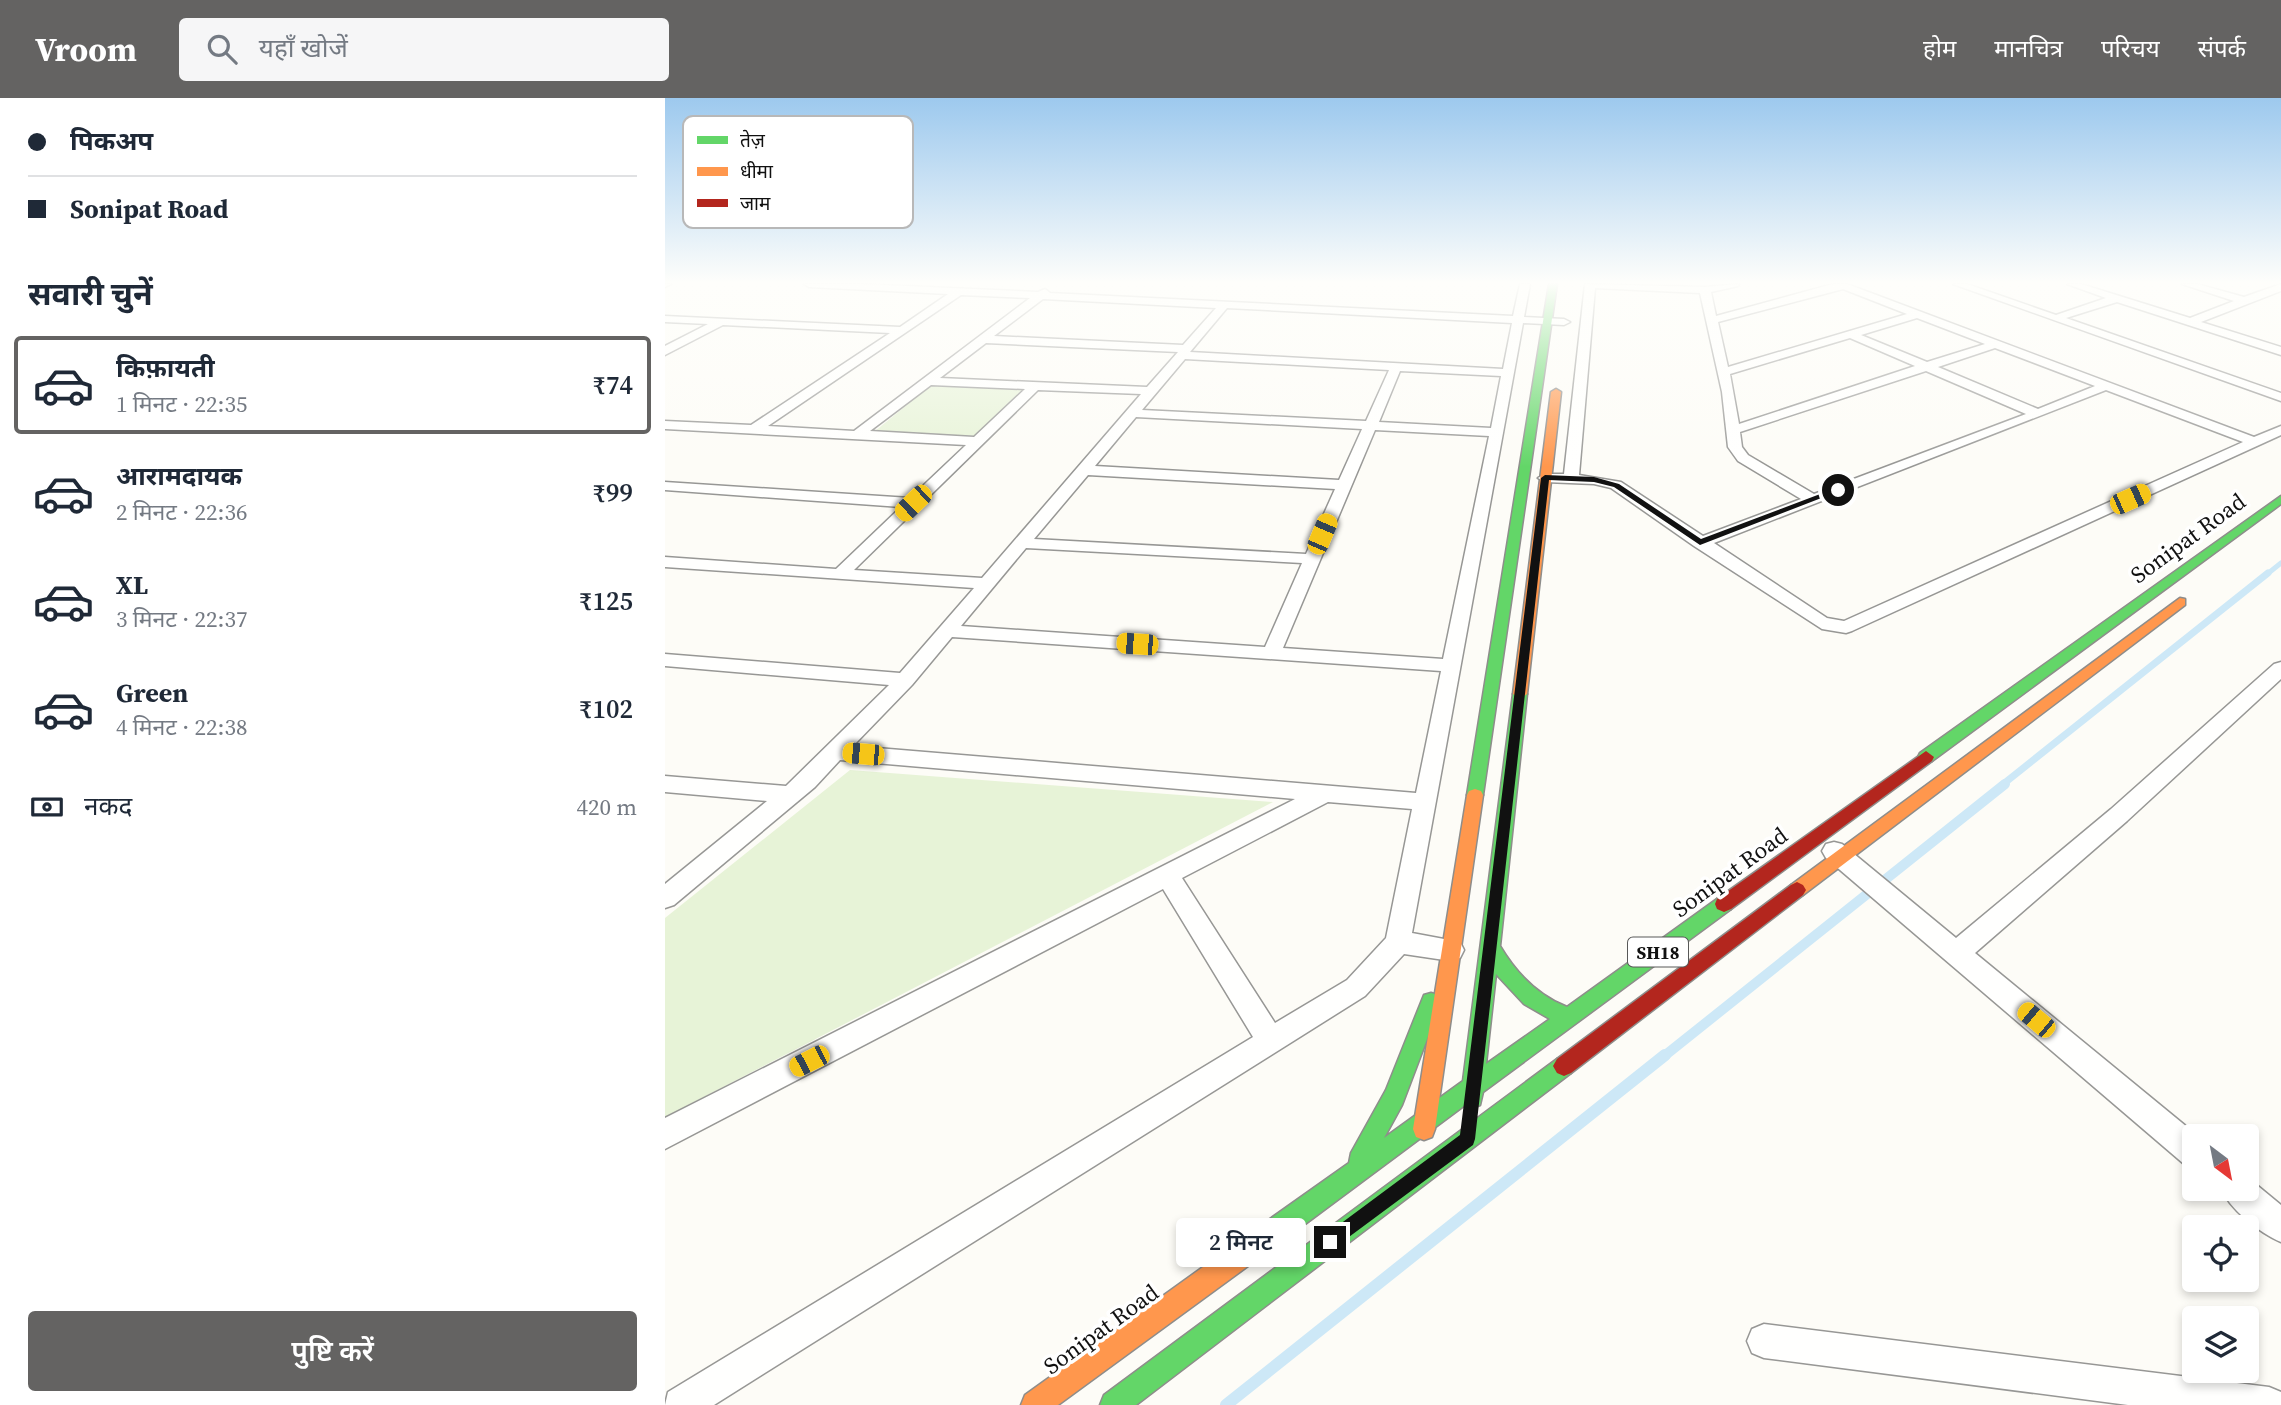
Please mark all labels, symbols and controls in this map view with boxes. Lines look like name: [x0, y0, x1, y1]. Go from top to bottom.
search box: [179, 18, 669, 81]
text: Vroom: [35, 27, 137, 72]
icon: search: [203, 30, 241, 68]
text: यहाँ खोजें: [259, 30, 348, 66]
text: होम: [1923, 32, 1956, 65]
text: मानचित्र: [1994, 32, 2063, 65]
text: परिचय: [2101, 32, 2160, 65]
text: संपर्क: [2198, 32, 2246, 65]
legend: [683, 116, 913, 228]
text: पिकअप: [70, 123, 153, 159]
text: तेज़: [740, 127, 766, 153]
text: धीमा: [740, 158, 774, 184]
text: जाम: [740, 190, 771, 216]
text: Sonipat Road: [70, 191, 228, 227]
text: सवारी चुनें: [28, 272, 153, 316]
text: किफ़ायती: [116, 350, 215, 386]
icon: car: [32, 354, 95, 417]
text: ₹74: [592, 367, 633, 403]
text: 1 मिनट · 22:35: [116, 388, 247, 420]
text: आरामदायक: [116, 458, 242, 494]
icon: car: [32, 462, 95, 525]
route start: [1822, 474, 1854, 506]
text: ₹99: [592, 475, 633, 511]
car: [891, 481, 936, 525]
car: [2107, 481, 2154, 517]
street label: Sonipat Road: [2124, 485, 2252, 591]
text: 2 मिनट · 22:36: [116, 496, 247, 528]
car: [1305, 511, 1340, 557]
text: XL: [116, 567, 148, 603]
icon: car: [32, 570, 95, 633]
text: ₹125: [579, 583, 633, 619]
text: 3 मिनट · 22:37: [116, 603, 247, 635]
car: [1116, 632, 1159, 656]
text: Green: [116, 675, 188, 711]
icon: car: [32, 678, 95, 741]
text: ₹102: [579, 691, 633, 727]
text: 4 मिनट · 22:38: [116, 711, 247, 743]
car: [842, 742, 885, 766]
icon: cash: [28, 788, 66, 826]
text: नकद: [84, 788, 132, 824]
text: 420 m: [576, 791, 637, 823]
street label: Sonipat Road: [1666, 819, 1794, 925]
road number: SH18: [1628, 938, 1688, 966]
car: [2014, 998, 2059, 1042]
car: [786, 1042, 833, 1080]
north arrow: [2182, 1124, 2259, 1200]
map controls: [2182, 1124, 2259, 1383]
button: locate: [2182, 1215, 2259, 1292]
callout: 2 मिनट: [1176, 1218, 1305, 1266]
text: 2 मिनट: [1209, 1226, 1273, 1258]
route end: [1314, 1226, 1346, 1258]
street label: Sonipat Road: [1037, 1276, 1165, 1382]
button: layers: [2182, 1306, 2259, 1383]
button: पुष्टि करें: [28, 1311, 637, 1391]

